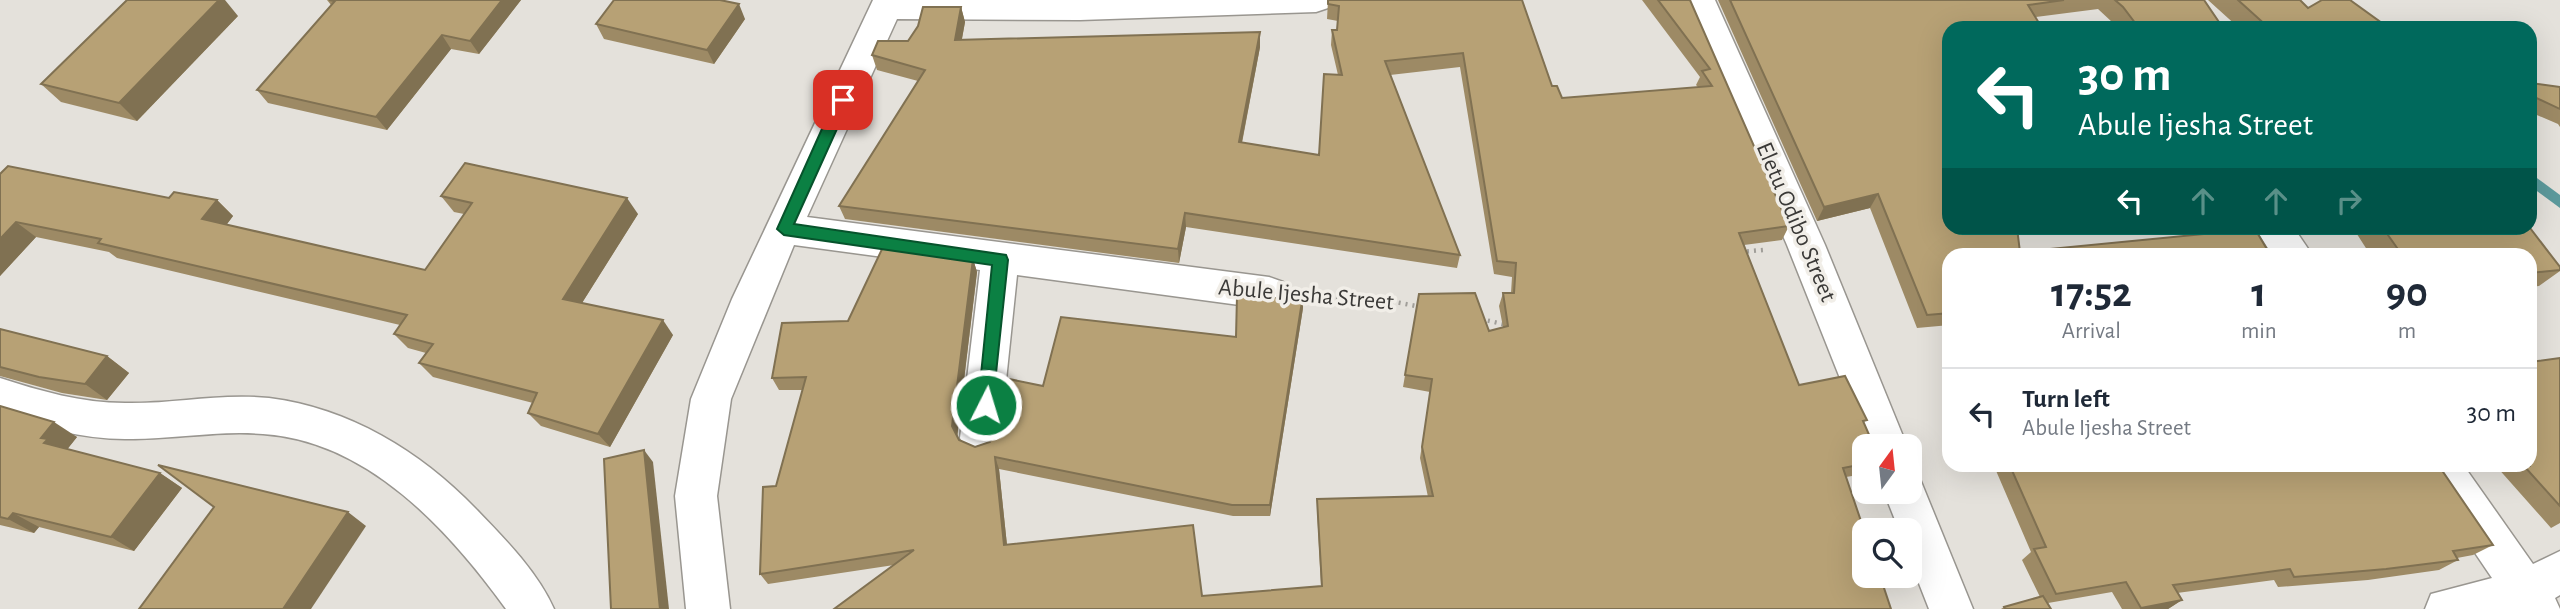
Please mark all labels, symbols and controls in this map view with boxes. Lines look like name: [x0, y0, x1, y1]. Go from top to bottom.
icon: left: [1963, 49, 2054, 140]
text: 30 m: [2078, 51, 2172, 100]
pin: [813, 70, 873, 130]
icon: arrive: [824, 81, 862, 119]
text: Abule Ijesha Street: [2078, 109, 2313, 141]
street label: Eletu Odibo Street: [1752, 139, 1840, 305]
icon: left: [2111, 182, 2149, 220]
icon: ahead: [2184, 182, 2222, 220]
icon: ahead: [2257, 182, 2295, 220]
icon: right: [2330, 182, 2368, 220]
text: 17:52: [2051, 272, 2132, 314]
text: 1: [2251, 272, 2266, 314]
text: 90: [2386, 272, 2428, 314]
street label: Abule Ijesha Street: [1217, 275, 1395, 315]
text: Arrival: [2062, 320, 2121, 343]
text: min: [2241, 320, 2277, 343]
text: m: [2398, 320, 2416, 343]
position arrow: [949, 368, 1023, 442]
text: Turn left: [2022, 386, 2110, 412]
icon: left: [1963, 395, 2001, 433]
text: 30 m: [2466, 400, 2516, 426]
text: Abule Ijesha Street: [2022, 417, 2191, 440]
north arrow: [1852, 434, 1922, 504]
map controls: [1852, 434, 1922, 588]
button: search: [1852, 518, 1922, 588]

